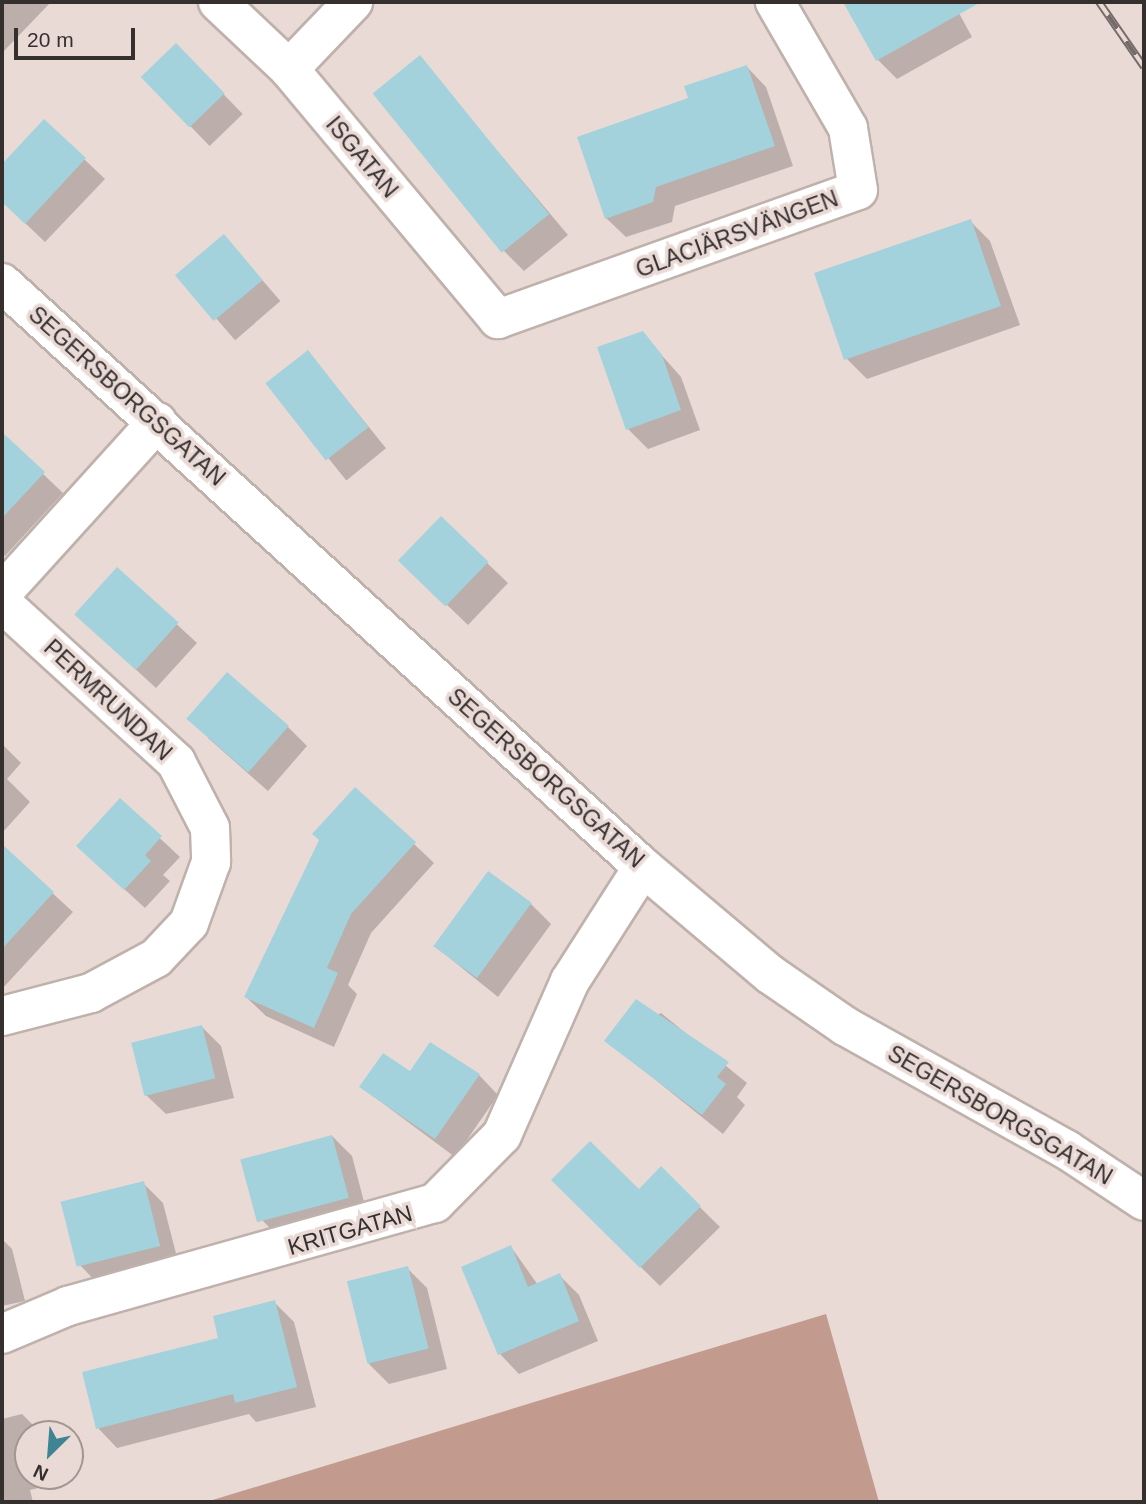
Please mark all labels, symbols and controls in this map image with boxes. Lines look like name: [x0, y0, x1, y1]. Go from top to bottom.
scale bar: [18, 14, 138, 58]
text: 20 m: [27, 28, 74, 51]
street label: ISGATAN: [320, 111, 404, 203]
street label: GLACIÄRSVÄNGEN: [632, 185, 842, 283]
street label: SEGERSBORGSGATAN: [23, 301, 231, 491]
street label: PERMRUNDAN: [38, 634, 178, 766]
street label: SEGERSBORGSGATAN: [442, 683, 650, 873]
street label: SEGERSBORGSGATAN: [883, 1039, 1117, 1191]
street label: KRITGATAN: [285, 1199, 415, 1261]
north arrow: [14, 1420, 84, 1490]
text: N: [30, 1460, 51, 1485]

